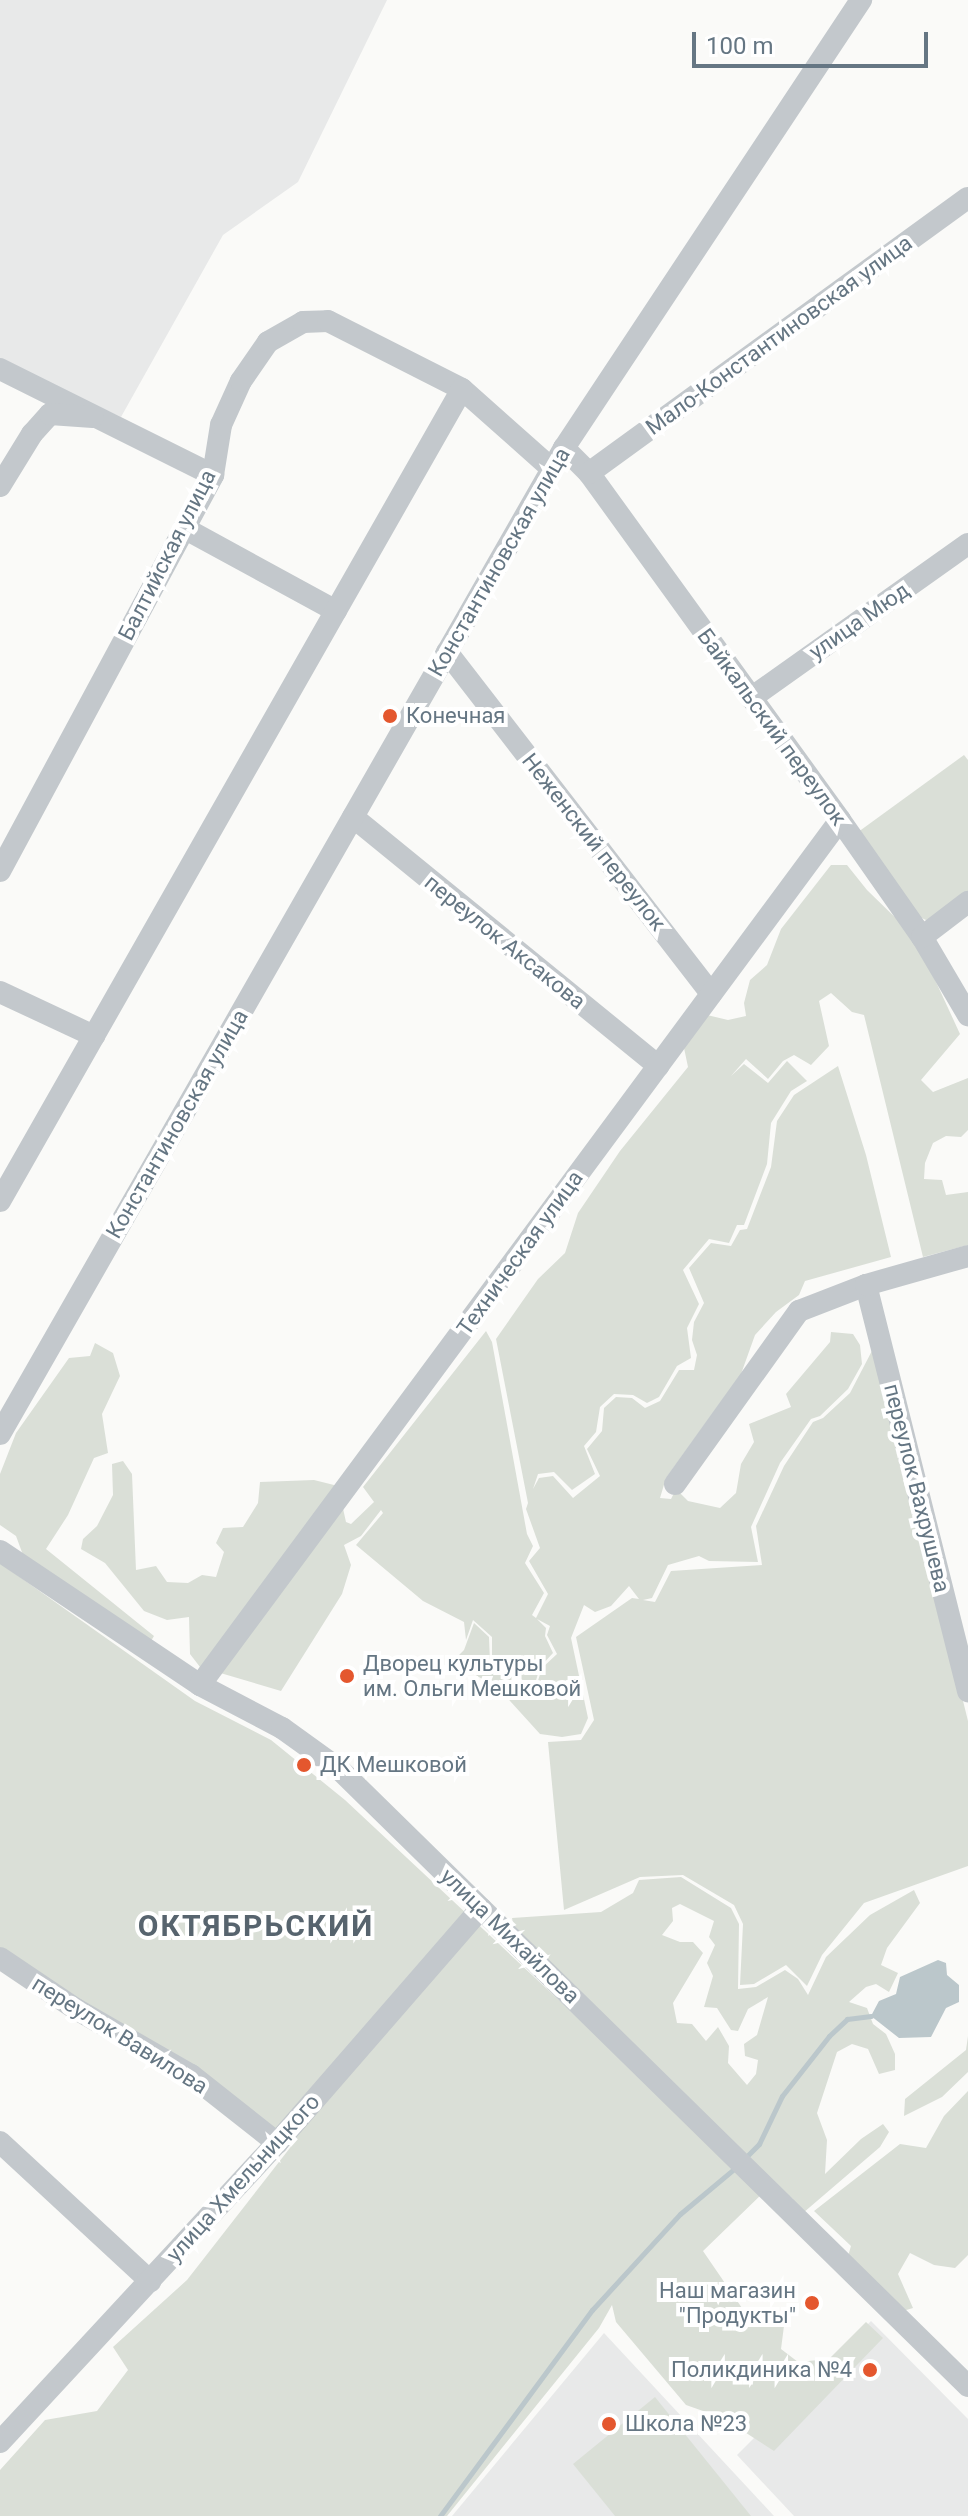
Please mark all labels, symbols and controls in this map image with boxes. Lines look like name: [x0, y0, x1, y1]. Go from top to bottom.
scale bar: [696, 16, 932, 66]
text: 100 m: [706, 32, 773, 60]
street label: Мало-Константиновская улица: [641, 230, 917, 440]
street label: Константиновская улица: [423, 443, 575, 681]
street label: Балтийская улица: [113, 465, 221, 645]
street label: улица Мюд: [804, 577, 914, 665]
street label: Байкальский переулок: [692, 624, 852, 830]
place label: Конечная: [406, 703, 505, 729]
marker: Конечная: [381, 707, 399, 725]
street label: Неженский переулок: [516, 748, 672, 936]
street label: переулок Аксакова: [419, 869, 591, 1015]
street label: Константиновская улица: [101, 1005, 253, 1243]
street label: Техническая улица: [451, 1166, 589, 1340]
street label: переулок Вахрушева: [878, 1381, 956, 1595]
place label: Дворец культуры им. Ольги Мешковой: [363, 1650, 581, 1702]
marker: Дворец культуры им. Ольги Мешковой: [338, 1667, 356, 1685]
place label: ДК Мешковой: [320, 1752, 467, 1778]
marker: ДК Мешковой: [295, 1756, 313, 1774]
street label: улица Михайлова: [435, 1863, 585, 2009]
district label: ОКТЯБРЬСКИЙ: [138, 1908, 374, 1944]
street label: переулок Вавилова: [28, 1970, 212, 2100]
street label: улица Хмельницкого: [161, 2089, 325, 2267]
place label: Наш магазин "Продукты": [659, 2277, 796, 2328]
marker: Наш магазин "Продукты": [803, 2294, 821, 2312]
place label: Поликдиника №4: [671, 2357, 852, 2383]
marker: Поликдиника №4: [859, 2359, 881, 2381]
place label: Школа №23: [625, 2411, 747, 2437]
marker: Школа №23: [600, 2415, 618, 2433]

